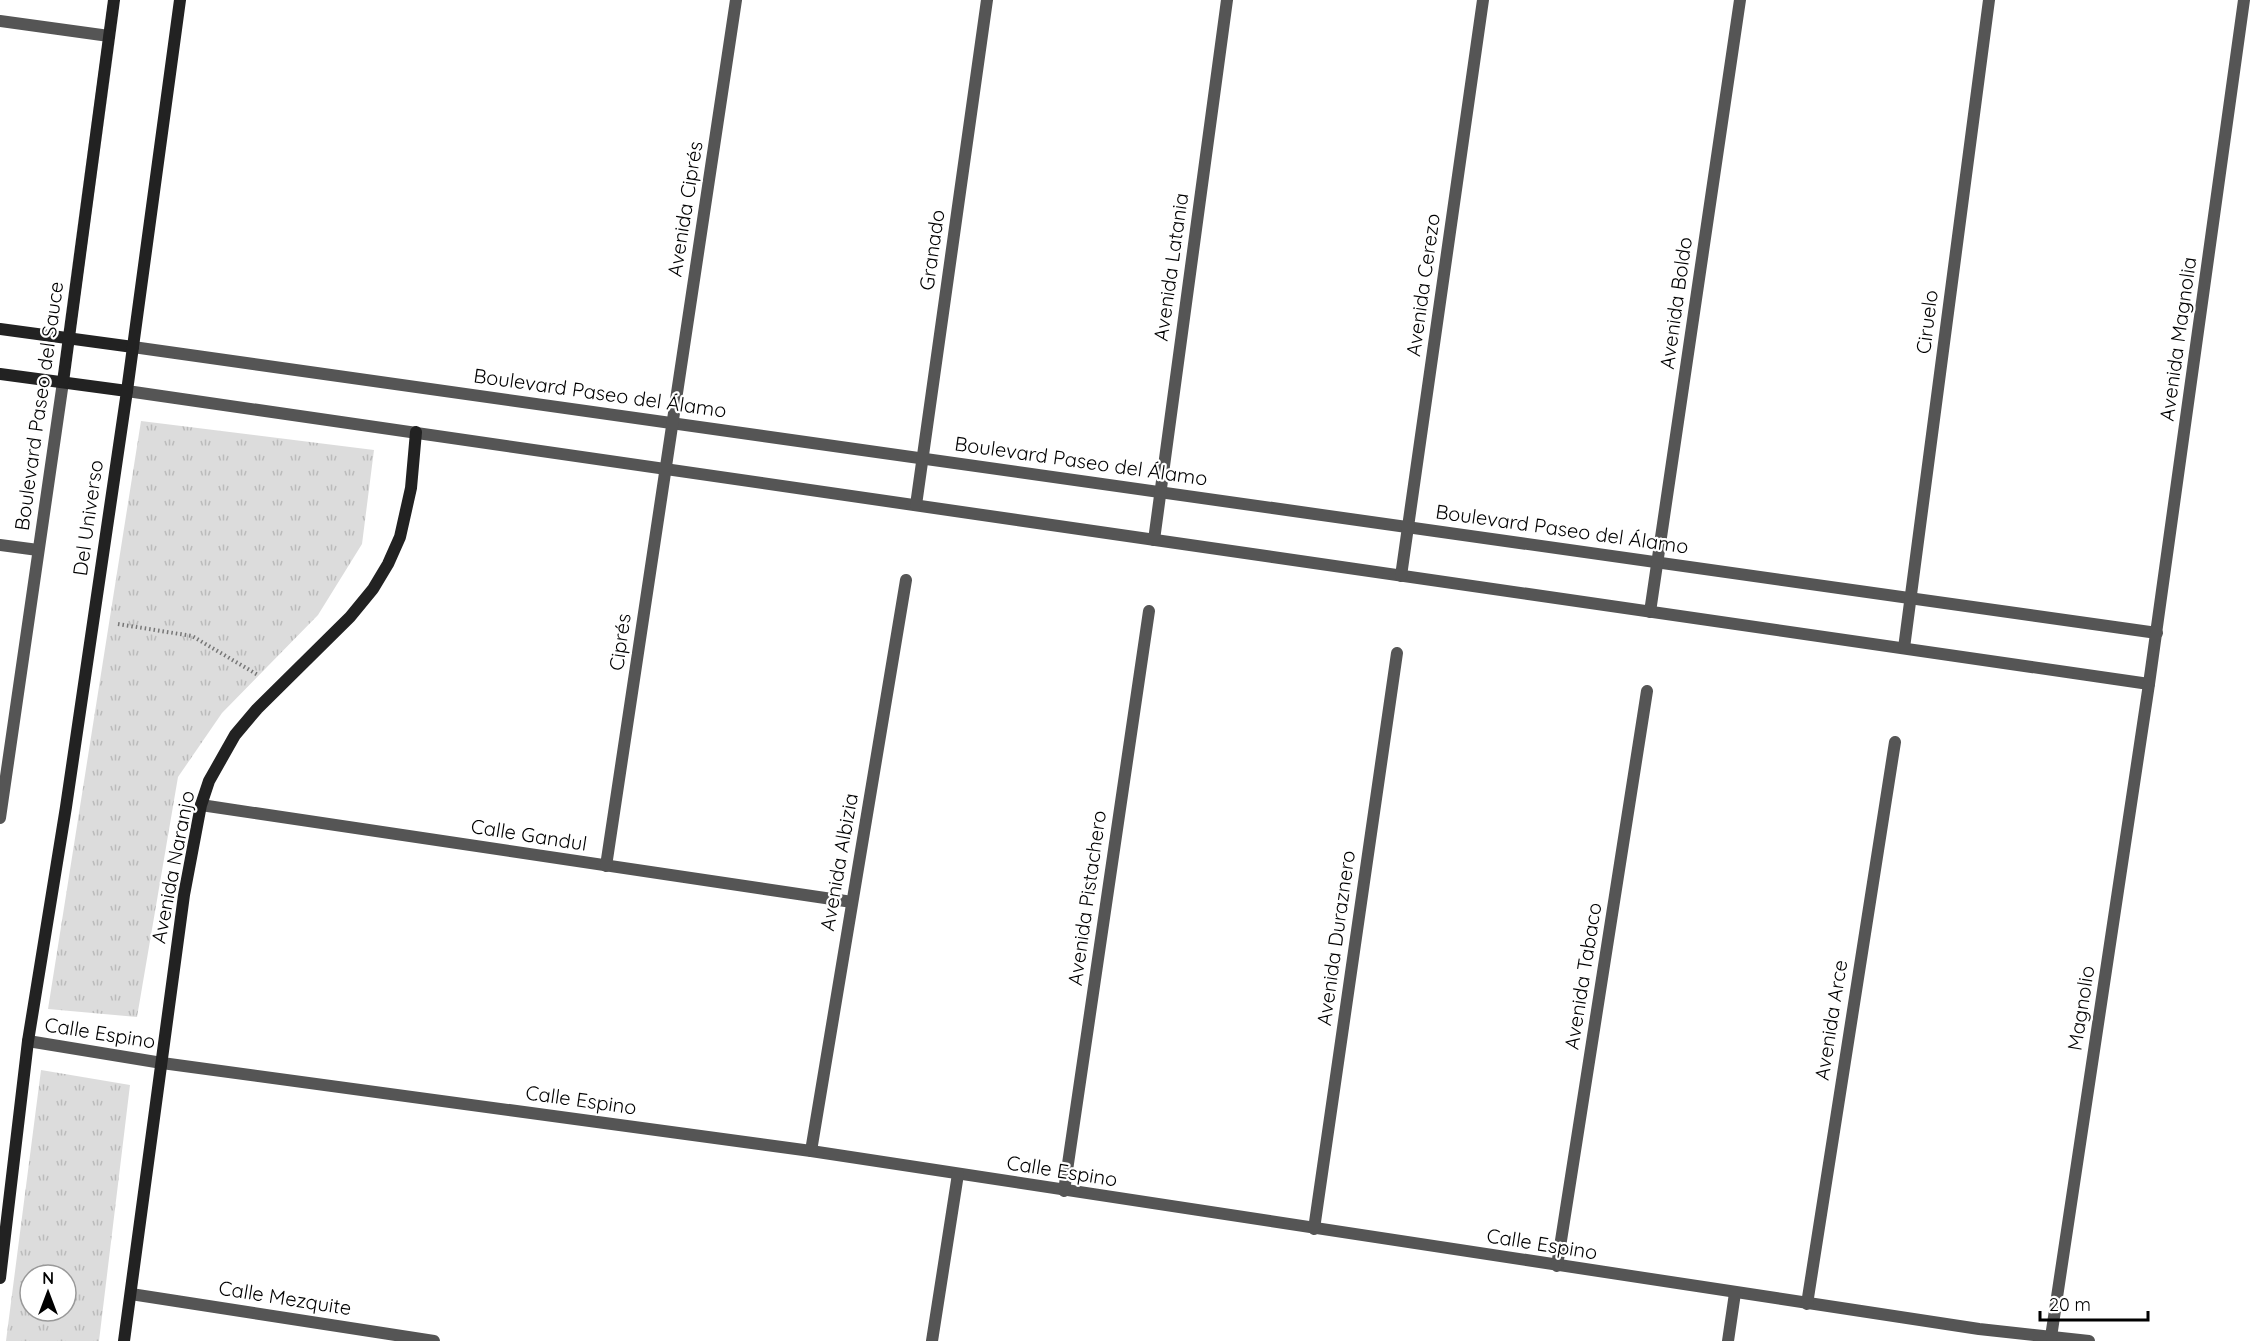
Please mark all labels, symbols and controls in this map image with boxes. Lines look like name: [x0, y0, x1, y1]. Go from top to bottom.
street label: Avenida Ciprés: [661, 139, 708, 279]
street label: Avenida Latania: [1148, 191, 1193, 343]
street label: Granado: [913, 208, 950, 292]
street label: Avenida Cerezo: [1400, 212, 1445, 358]
street label: Avenida Boldo: [1654, 235, 1697, 371]
street label: Avenida Magnolia: [2154, 255, 2201, 423]
street label: Boulevard Paseo del Sauce: [9, 280, 68, 532]
street label: Ciruelo: [1910, 289, 1943, 355]
street label: Boulevard Paseo del Álamo: [472, 362, 728, 423]
street label: Boulevard Paseo del Álamo: [953, 430, 1209, 491]
street label: Del Universo: [67, 458, 108, 578]
street label: Boulevard Paseo del Álamo: [1434, 498, 1690, 559]
street label: Ciprés: [603, 612, 636, 672]
street label: Avenida Naranjo: [145, 788, 200, 945]
street label: Avenida Albizia: [814, 791, 863, 933]
street label: Avenida Pistachero: [1062, 809, 1111, 987]
street label: Calle Gandul: [469, 813, 589, 856]
street label: Avenida Duraznero: [1311, 849, 1360, 1027]
street label: Avenida Tabaco: [1559, 901, 1606, 1051]
street label: Avenida Arce: [1809, 958, 1852, 1082]
street label: Magnolio: [2061, 964, 2100, 1052]
street label: Calle Espino: [43, 1011, 157, 1054]
street label: Calle Espino: [524, 1079, 638, 1120]
street label: Calle Espino: [1005, 1149, 1119, 1192]
street label: Calle Espino: [1485, 1222, 1599, 1265]
north arrow: [18, 1263, 78, 1323]
text: N: [42, 1268, 54, 1288]
street label: Calle Mezquite: [217, 1275, 353, 1320]
scale bar: [2040, 1284, 2148, 1322]
text: 20 m: [2049, 1293, 2091, 1316]

